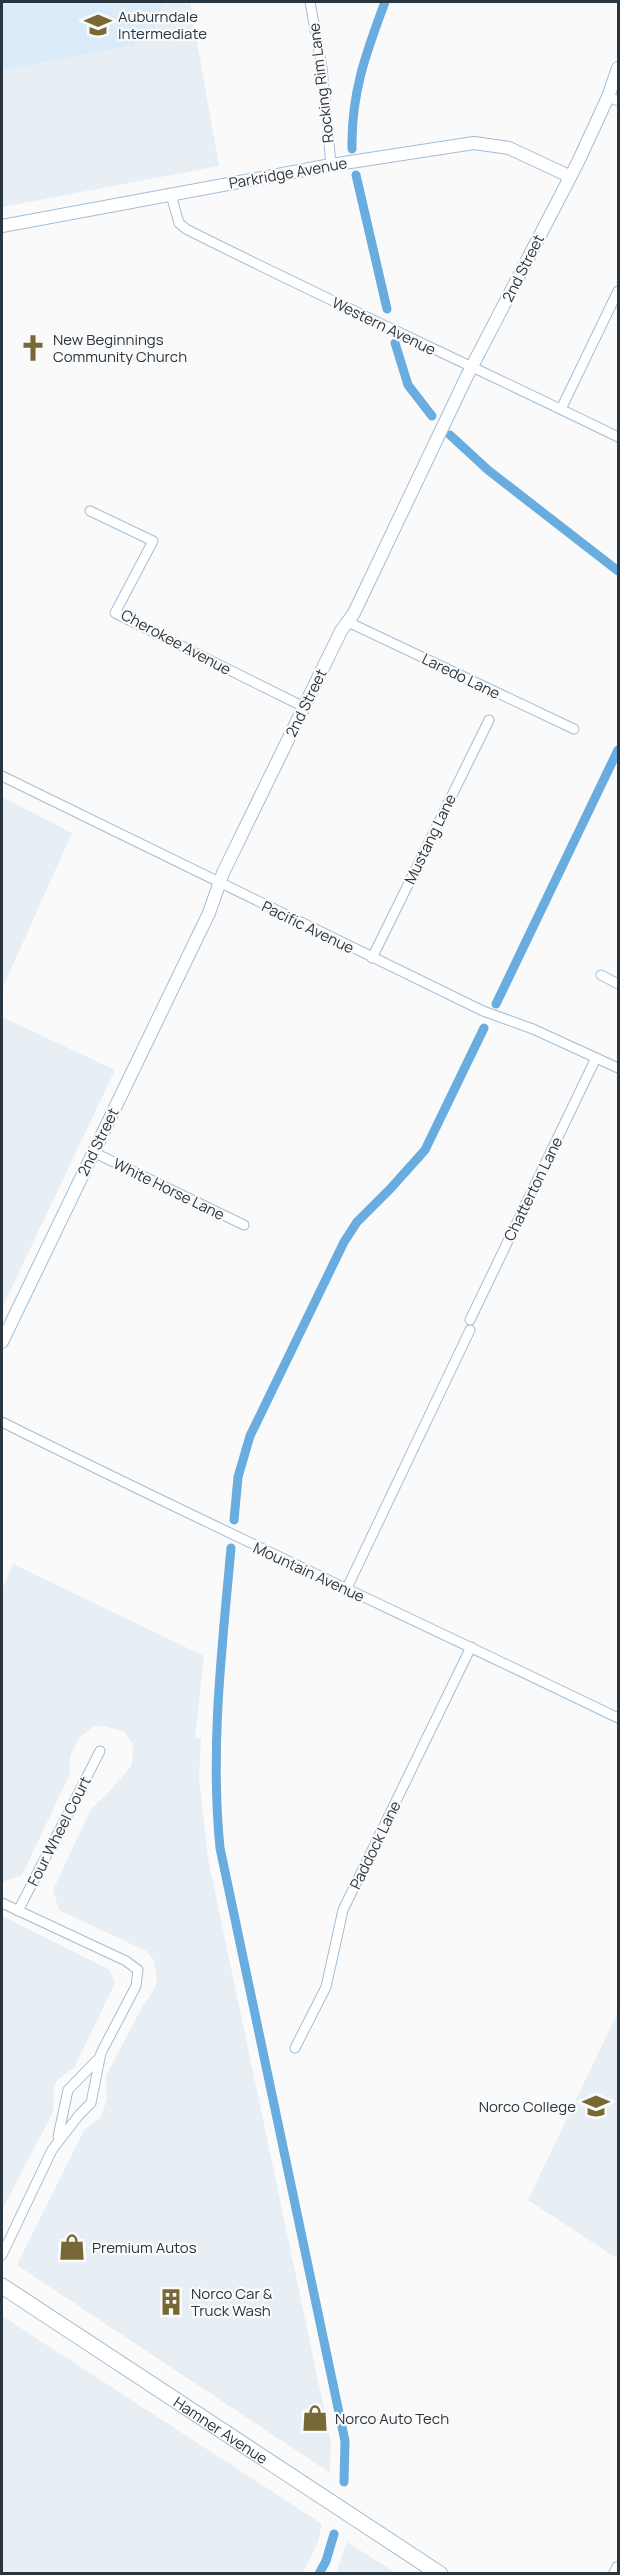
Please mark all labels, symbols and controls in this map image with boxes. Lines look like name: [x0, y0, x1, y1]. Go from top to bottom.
place label: Auburndale Intermediate: [118, 6, 207, 44]
school or university icon: Auburndale Intermediate: [83, 10, 113, 40]
street label: Rocking Rim Lane: [303, 22, 339, 144]
street label: Parkridge Avenue: [227, 152, 349, 194]
street label: 2nd Street: [497, 231, 549, 305]
street label: Western Avenue: [329, 292, 440, 360]
place label: New Beginnings Community Church: [53, 329, 187, 367]
church icon: New Beginnings Community Church: [18, 333, 48, 363]
street label: Cherokee Avenue: [117, 604, 235, 680]
street label: Laredo Lane: [418, 648, 504, 704]
street label: 2nd Street: [280, 665, 332, 741]
street label: Mustang Lane: [399, 790, 461, 888]
street label: Pacific Avenue: [258, 896, 358, 959]
street label: 2nd Street: [72, 1104, 124, 1180]
street label: Chatterton Lane: [499, 1133, 567, 1245]
street label: White Horse Lane: [110, 1153, 228, 1225]
street label: Mountain Avenue: [250, 1537, 368, 1607]
street label: Four Wheel Court: [22, 1773, 96, 1889]
street label: Paddock Lane: [345, 1797, 406, 1893]
school or university icon: Norco College: [581, 2091, 611, 2121]
place label: Norco College: [479, 2096, 576, 2117]
shop icon: Premium Autos: [57, 2232, 87, 2262]
place label: Premium Autos: [92, 2237, 197, 2258]
place label: Norco Car & Truck Wash: [191, 2283, 273, 2321]
building icon: Norco Car & Truck Wash: [156, 2287, 186, 2317]
street label: Hamner Avenue: [170, 2391, 272, 2469]
shop icon: Norco Auto Tech: [300, 2403, 330, 2433]
place label: Norco Auto Tech: [335, 2408, 449, 2429]

